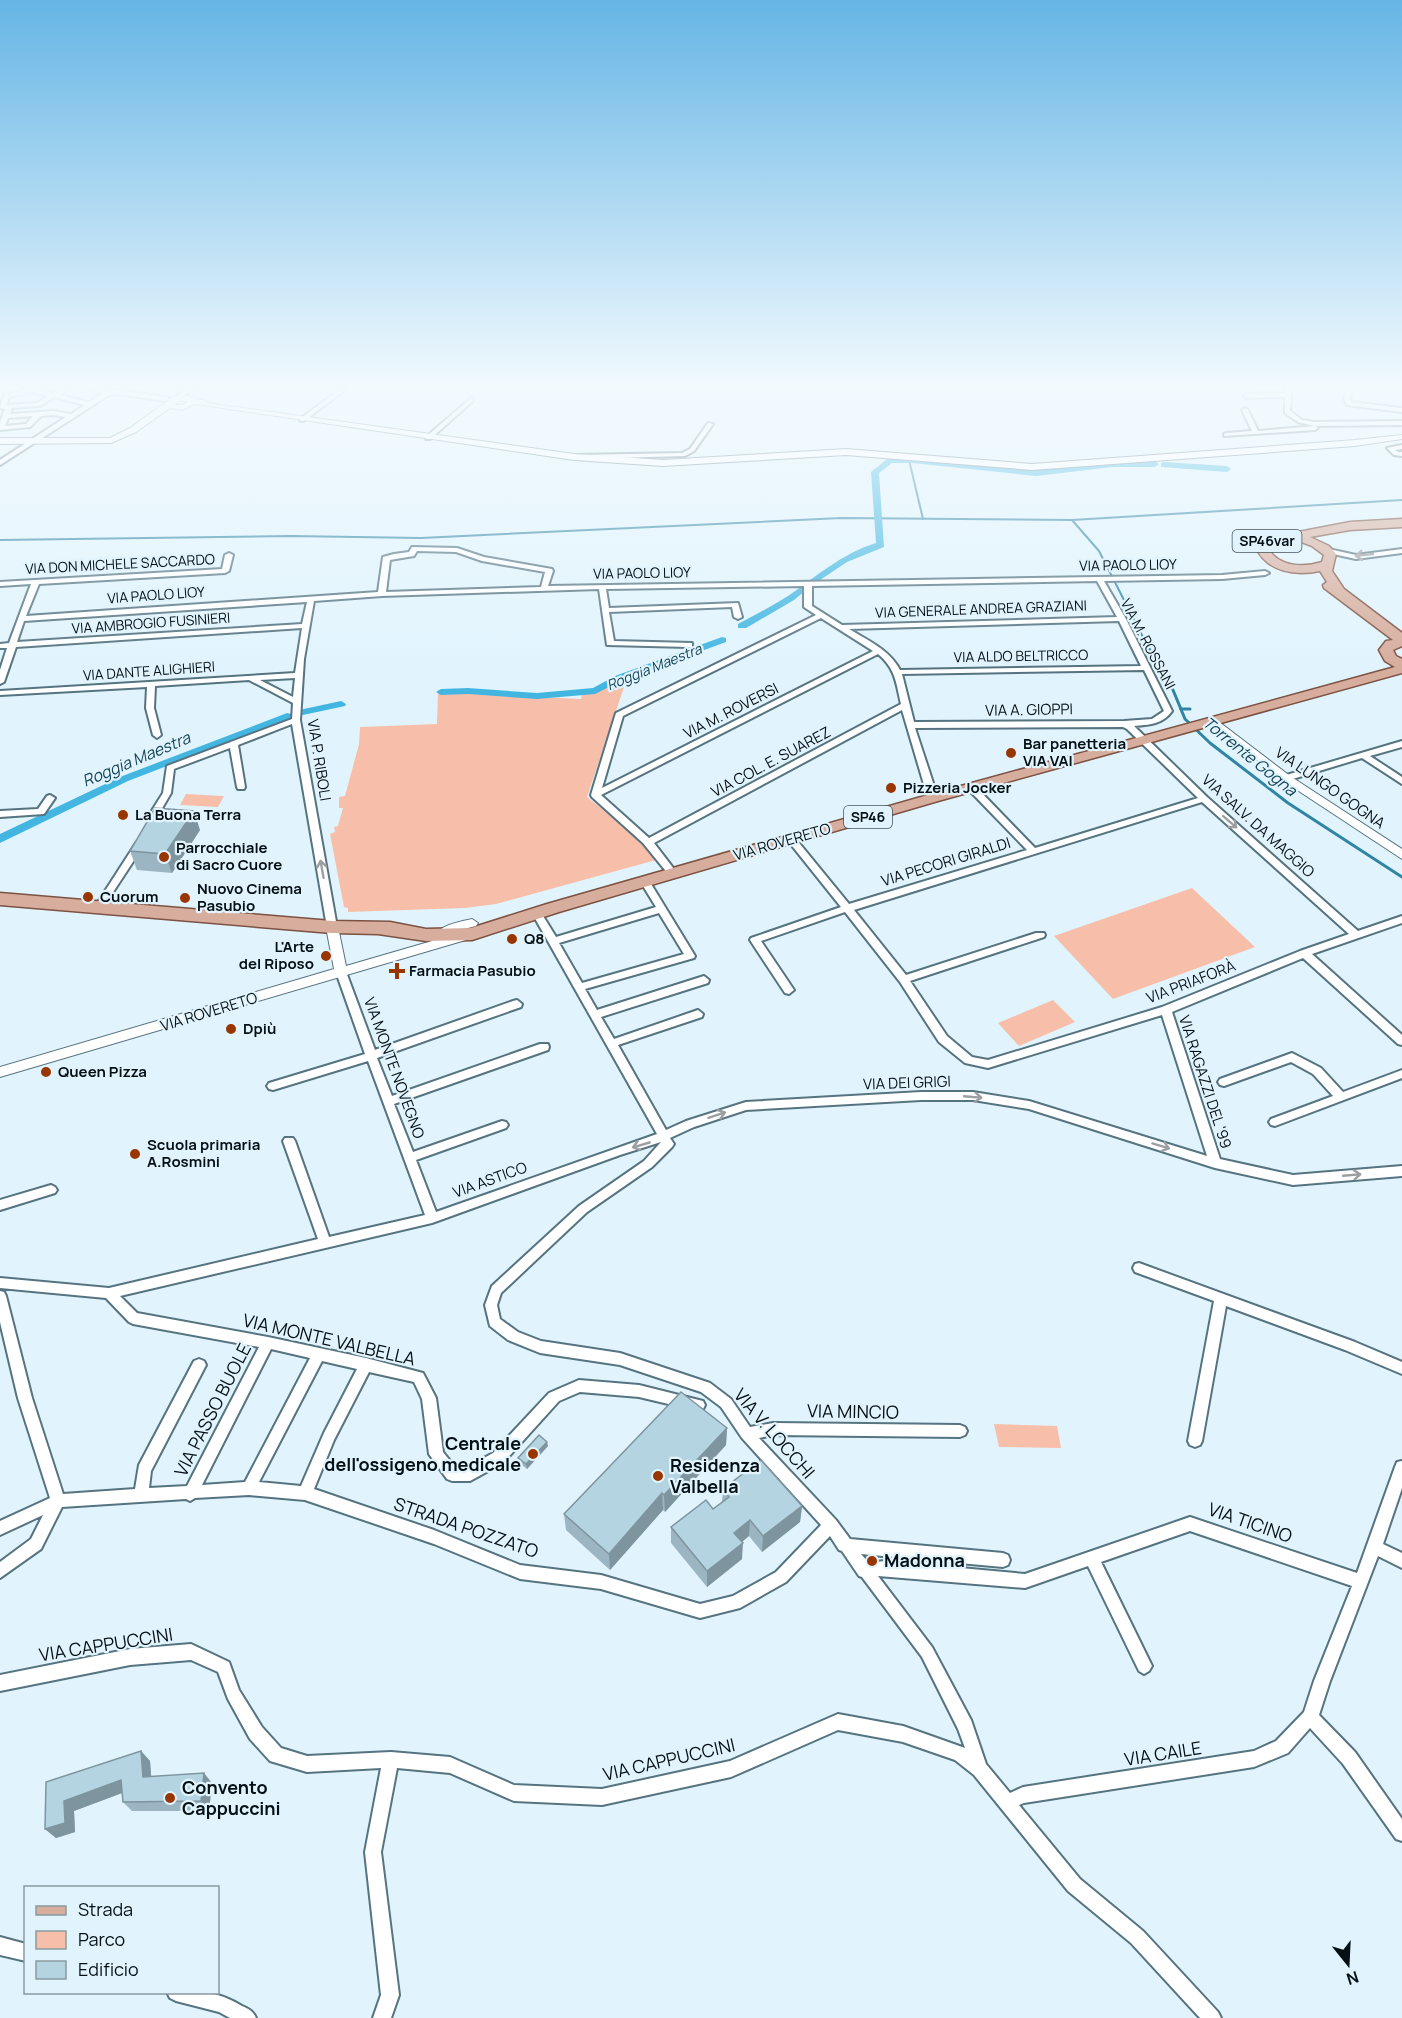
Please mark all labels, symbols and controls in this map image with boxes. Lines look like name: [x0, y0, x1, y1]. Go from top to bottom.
road number: SP46var: [1232, 530, 1302, 552]
street label: VIA DON MICHELE SACCARDO: [25, 549, 215, 578]
one-way arrow: [1355, 550, 1374, 561]
street label: VIA PAOLO LIOY: [1079, 554, 1177, 575]
street label: VIA PAOLO LIOY: [593, 562, 691, 583]
street label: VIA PAOLO LIOY: [107, 582, 206, 607]
street label: VIA GENERALE ANDREA GRAZIANI: [875, 595, 1087, 622]
street label: VIA M. ROSSANI: [1117, 595, 1180, 692]
street label: VIA AMBROGIO FUSINIERI: [71, 607, 231, 638]
water label: Roggia Maestra: [604, 638, 705, 694]
street label: VIA ALDO BELTRICCO: [954, 645, 1088, 666]
street label: VIA DANTE ALIGHIERI: [82, 656, 216, 685]
street label: VIA M. ROVERSI: [680, 678, 782, 744]
street label: VIA A. GIOPPI: [985, 698, 1073, 721]
water label: Torrente Gogna: [1198, 711, 1302, 801]
street label: VIA P. RIBOLI: [303, 717, 336, 802]
street label: VIA COL. E. SUAREZ: [707, 721, 834, 802]
water label: Roggia Maestra: [79, 726, 194, 792]
place label: Bar panetteria VIA VAI: [1023, 733, 1126, 771]
street label: VIA LUNGO GOGNA: [1271, 742, 1390, 834]
marker: Bar panetteria VIA VAI: [1004, 746, 1018, 760]
street label: VIA SALV. DA MAGGIO: [1198, 769, 1319, 882]
place label: Pizzeria Jocker: [903, 777, 1011, 798]
marker: Pizzeria Jocker: [884, 781, 898, 795]
place label: La Buona Terra: [135, 804, 241, 825]
road number: SP46: [844, 806, 892, 828]
marker: La Buona Terra: [116, 808, 130, 822]
one-way arrow: [1222, 815, 1237, 829]
street label: VIA ROVERETO: [731, 818, 833, 865]
street label: VIA PECORI GIRALDI: [879, 832, 1013, 891]
place label: Parrocchiale di Sacro Cuore: [176, 837, 282, 875]
marker: Parrocchiale di Sacro Cuore: [157, 850, 171, 864]
one-way arrow: [316, 860, 327, 880]
place label: Nuovo Cinema Pasubio: [197, 878, 302, 916]
place label: Cuorum: [100, 886, 159, 907]
marker: Cuorum: [81, 890, 95, 904]
marker: Nuovo Cinema Pasubio: [178, 891, 192, 905]
place label: Q8: [524, 928, 544, 949]
marker: Q8: [505, 932, 519, 946]
place label: L'Arte del Riposo: [239, 936, 314, 974]
marker: L'Arte del Riposo: [319, 949, 333, 963]
street label: VIA PRIAFORÀ: [1143, 955, 1239, 1008]
place label: Farmacia Pasubio: [409, 960, 536, 981]
marker: Farmacia Pasubio: [390, 964, 404, 978]
street label: VIA ROVERETO: [158, 987, 260, 1036]
street label: VIA MONTE NOVEGNO: [359, 994, 430, 1141]
street label: VIA RAGAZZI DEL '99: [1174, 1013, 1237, 1151]
place label: Dpiù: [243, 1018, 276, 1039]
marker: Dpiù: [224, 1022, 238, 1036]
place label: Queen Pizza: [58, 1061, 147, 1082]
marker: Queen Pizza: [39, 1065, 53, 1079]
street label: VIA DEI GRIGI: [863, 1070, 951, 1095]
one-way arrow: [963, 1091, 982, 1102]
one-way arrow: [707, 1109, 726, 1120]
place label: Scuola primaria A.Rosmini: [147, 1134, 260, 1172]
one-way arrow: [632, 1140, 651, 1151]
one-way arrow: [1151, 1141, 1170, 1152]
marker: Scuola primaria A.Rosmini: [128, 1147, 142, 1161]
street label: VIA ASTICO: [450, 1156, 530, 1203]
one-way arrow: [1341, 1169, 1361, 1180]
street label: VIA MONTE VALBELLA: [241, 1307, 418, 1371]
street label: VIA PASSO BUOLE: [168, 1339, 256, 1480]
street label: VIA V. LOCCHI: [729, 1383, 821, 1484]
street label: VIA MINCIO: [807, 1398, 899, 1424]
place label: Centrale dell'ossigeno medicale: [324, 1431, 521, 1476]
marker: Centrale dell'ossigeno medicale: [526, 1447, 540, 1461]
place label: Residenza Valbella: [670, 1453, 760, 1498]
marker: Residenza Valbella: [651, 1469, 665, 1483]
street label: STRADA POZZATO: [391, 1491, 542, 1563]
street label: VIA TICINO: [1205, 1496, 1296, 1548]
place label: Madonna: [884, 1548, 965, 1572]
marker: Madonna: [865, 1554, 879, 1568]
street label: VIA CAPPUCCINI: [37, 1622, 174, 1666]
street label: VIA CAPPUCCINI: [600, 1732, 737, 1786]
street label: VIA CAILE: [1123, 1735, 1203, 1771]
place label: Convento Cappuccini: [182, 1775, 281, 1820]
marker: Convento Cappuccini: [163, 1791, 177, 1805]
legend: [24, 1886, 219, 1994]
text: Strada: [78, 1897, 133, 1921]
text: Parco: [78, 1927, 125, 1951]
north arrow: [1318, 1934, 1378, 1994]
text: Edificio: [78, 1957, 139, 1981]
text: N: [1344, 1966, 1362, 1991]

